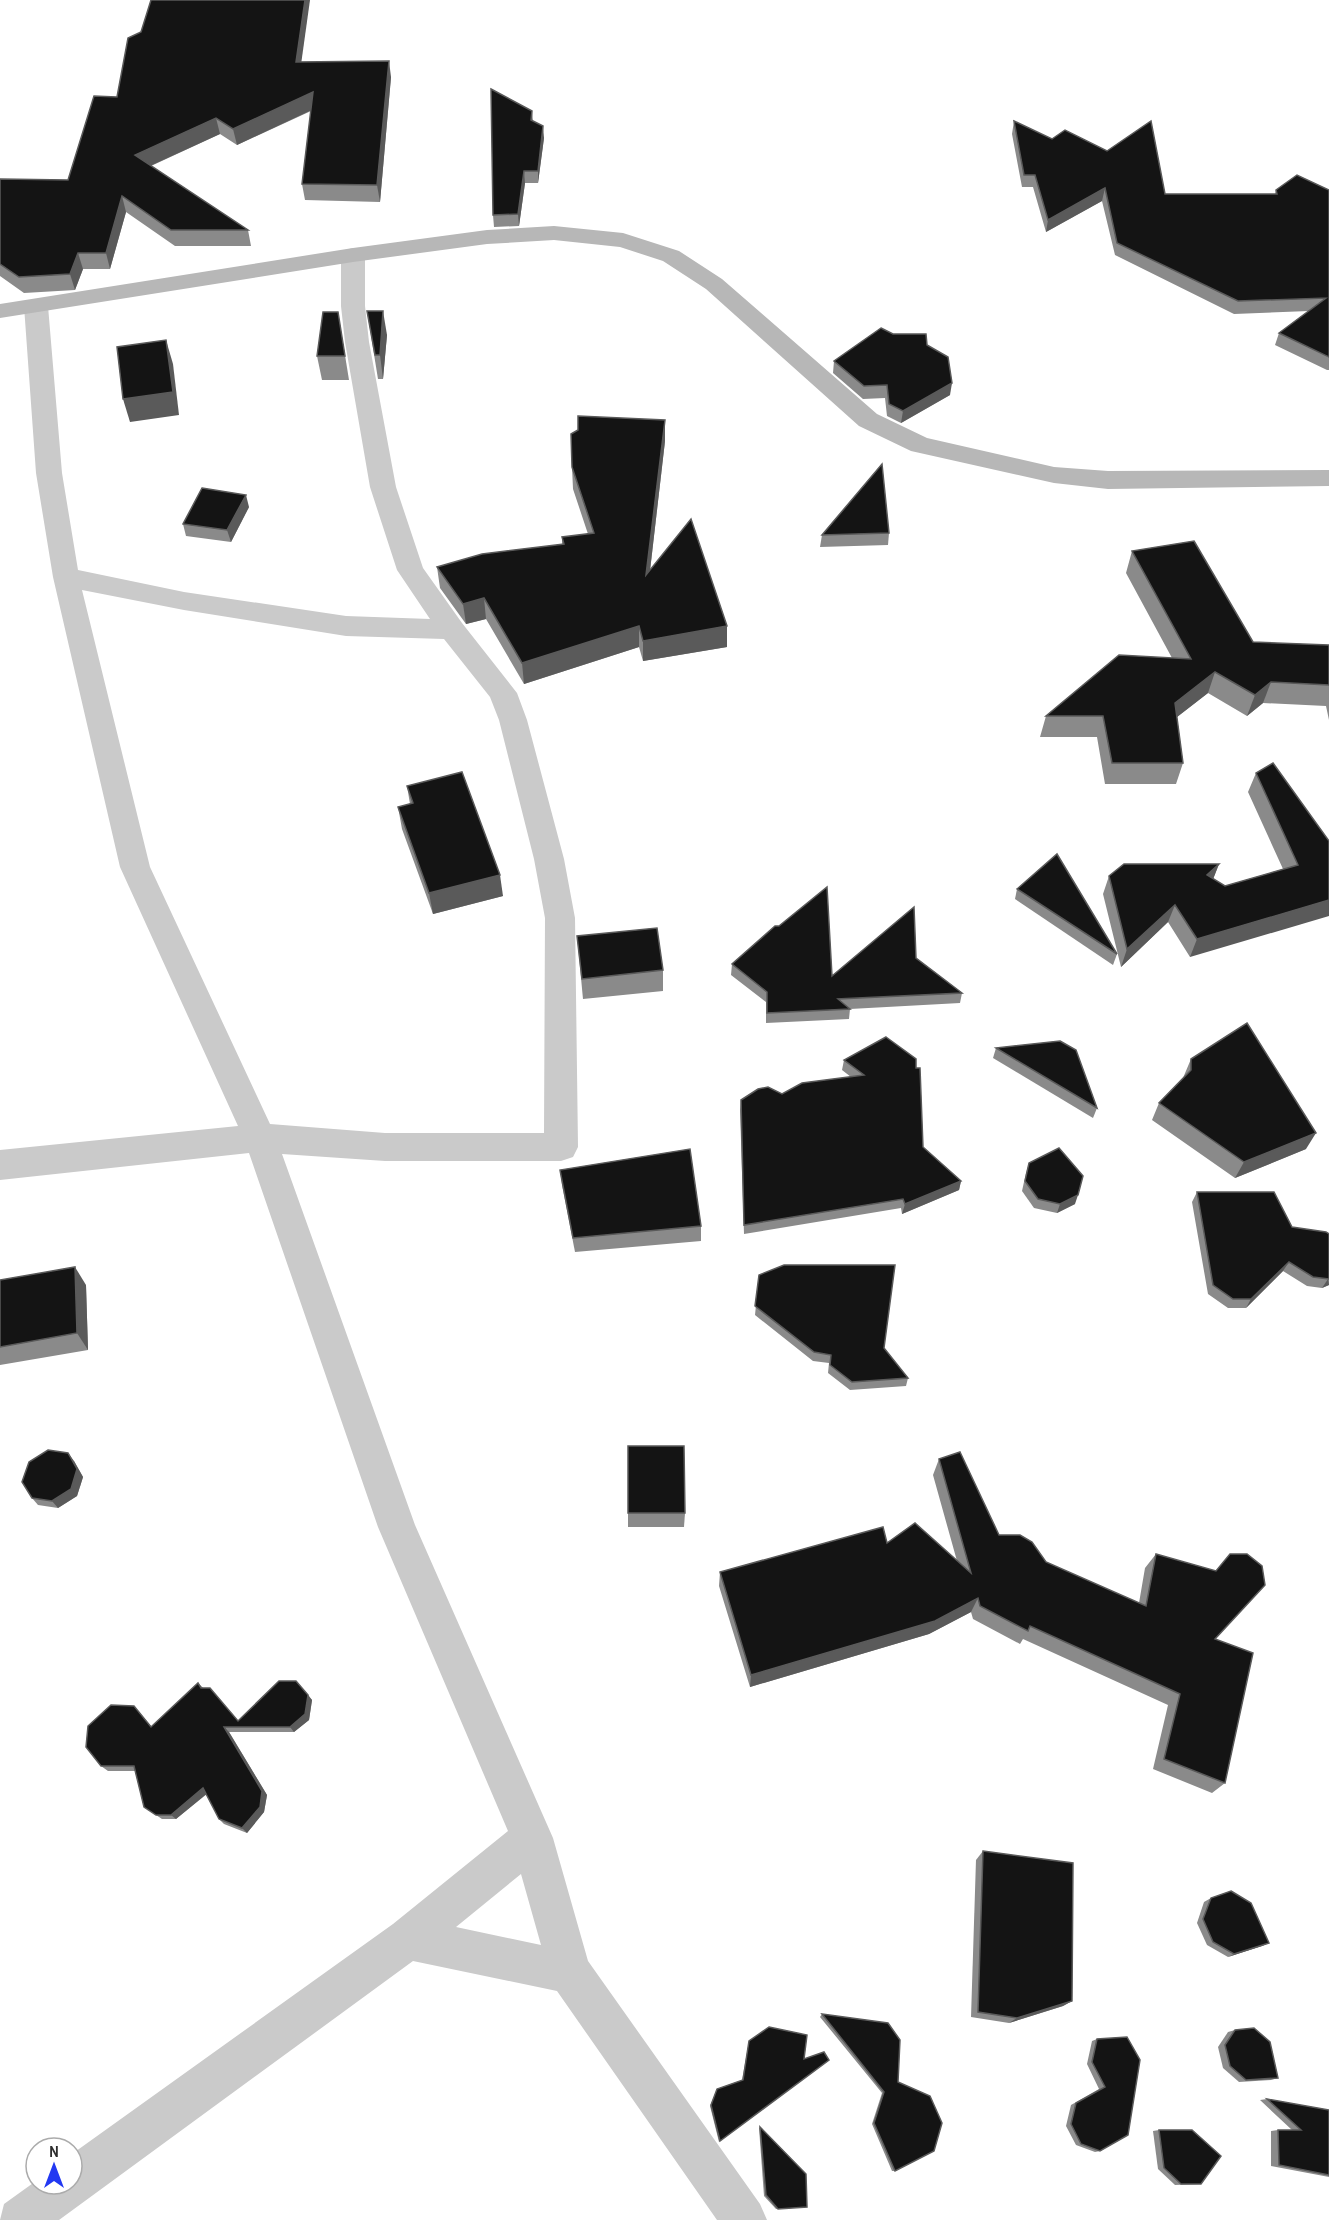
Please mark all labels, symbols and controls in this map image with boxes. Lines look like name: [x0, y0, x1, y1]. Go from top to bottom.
north arrow: [24, 2136, 84, 2196]
text: N: [49, 2140, 59, 2162]

